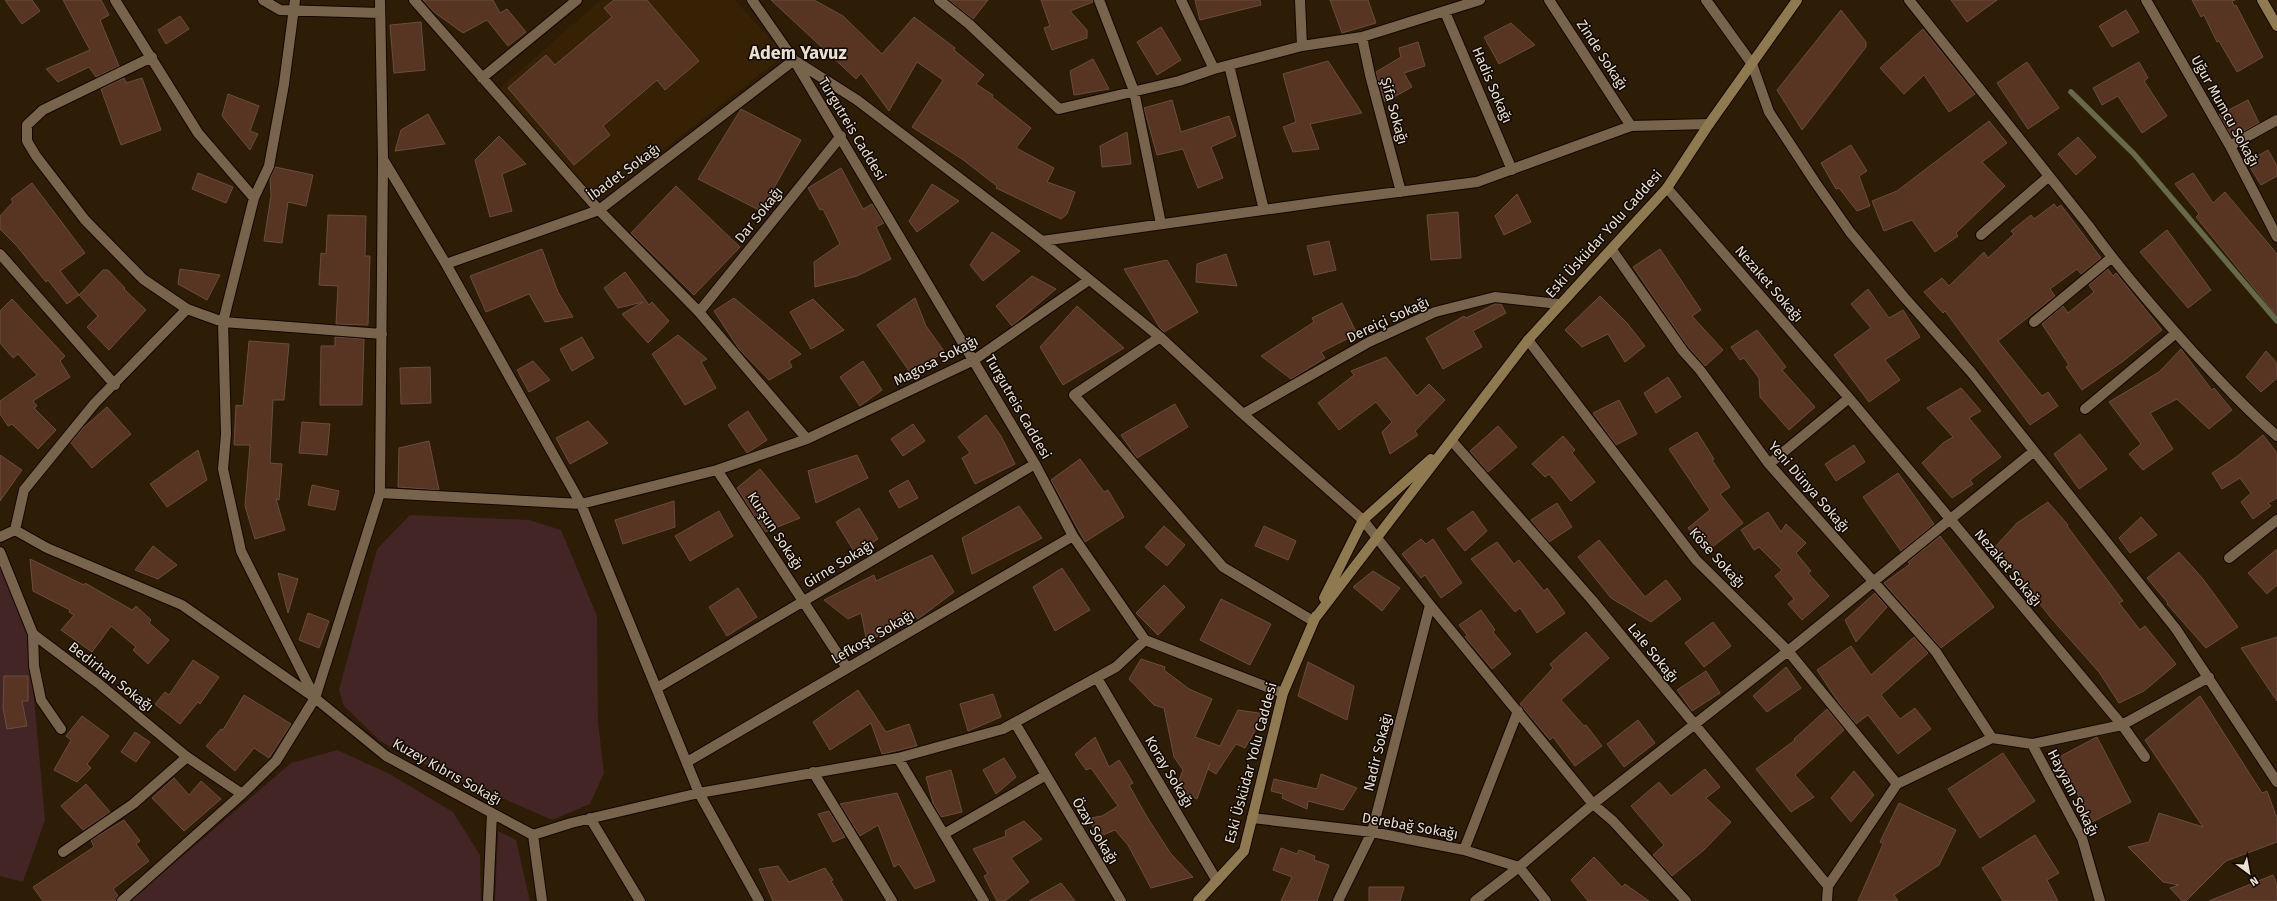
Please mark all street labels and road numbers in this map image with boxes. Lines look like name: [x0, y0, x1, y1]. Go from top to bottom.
street label: Zinde Sokağı: [1573, 17, 1631, 93]
street label: Hadis Sokağı: [1468, 44, 1516, 126]
street label: Uğur Mumcu Sokağı: [2187, 52, 2263, 170]
street label: Turgutreis Caddesi: [814, 74, 890, 184]
street label: Şifa Sokağı: [1377, 76, 1411, 146]
street label: İbadet Sokağı: [584, 139, 664, 204]
street label: Eski Üsküdar Yolu Caddesi: [1541, 166, 1666, 301]
street label: Dar Sokağı: [731, 184, 787, 246]
street label: Nezaket Sokağı: [1731, 242, 1807, 326]
street label: Dereiçi Sokağı: [1344, 293, 1432, 347]
street label: Magosa Sokağı: [891, 332, 981, 390]
street label: Turgutreis Caddesi: [981, 352, 1055, 462]
street label: Yeni Dünya Sokağı: [1765, 438, 1853, 536]
street label: Kurşun Sokağı: [743, 489, 807, 573]
street label: Köse Sokağı: [1685, 524, 1749, 592]
street label: Nezaket Sokağı: [1971, 526, 2045, 610]
street label: Girne Sokağı: [801, 536, 877, 592]
street label: Lefkoşe Sokağı: [828, 606, 918, 668]
street label: Lale Sokağı: [1624, 620, 1682, 686]
street label: Bedirhan Sokağı: [65, 639, 157, 715]
street label: Eski Üsküdar Yolu Caddesi: [1220, 680, 1281, 845]
street label: Nadir Sokağı: [1360, 711, 1396, 793]
street label: Koray Sokağı: [1141, 733, 1197, 811]
street label: Kuzey Kıbrıs Sokağı: [390, 735, 504, 809]
street label: Hayyam Sokağı: [2044, 747, 2102, 839]
street label: Özay Sokağı: [1068, 794, 1122, 867]
street label: Derebağ Sokağı: [1361, 809, 1459, 843]

